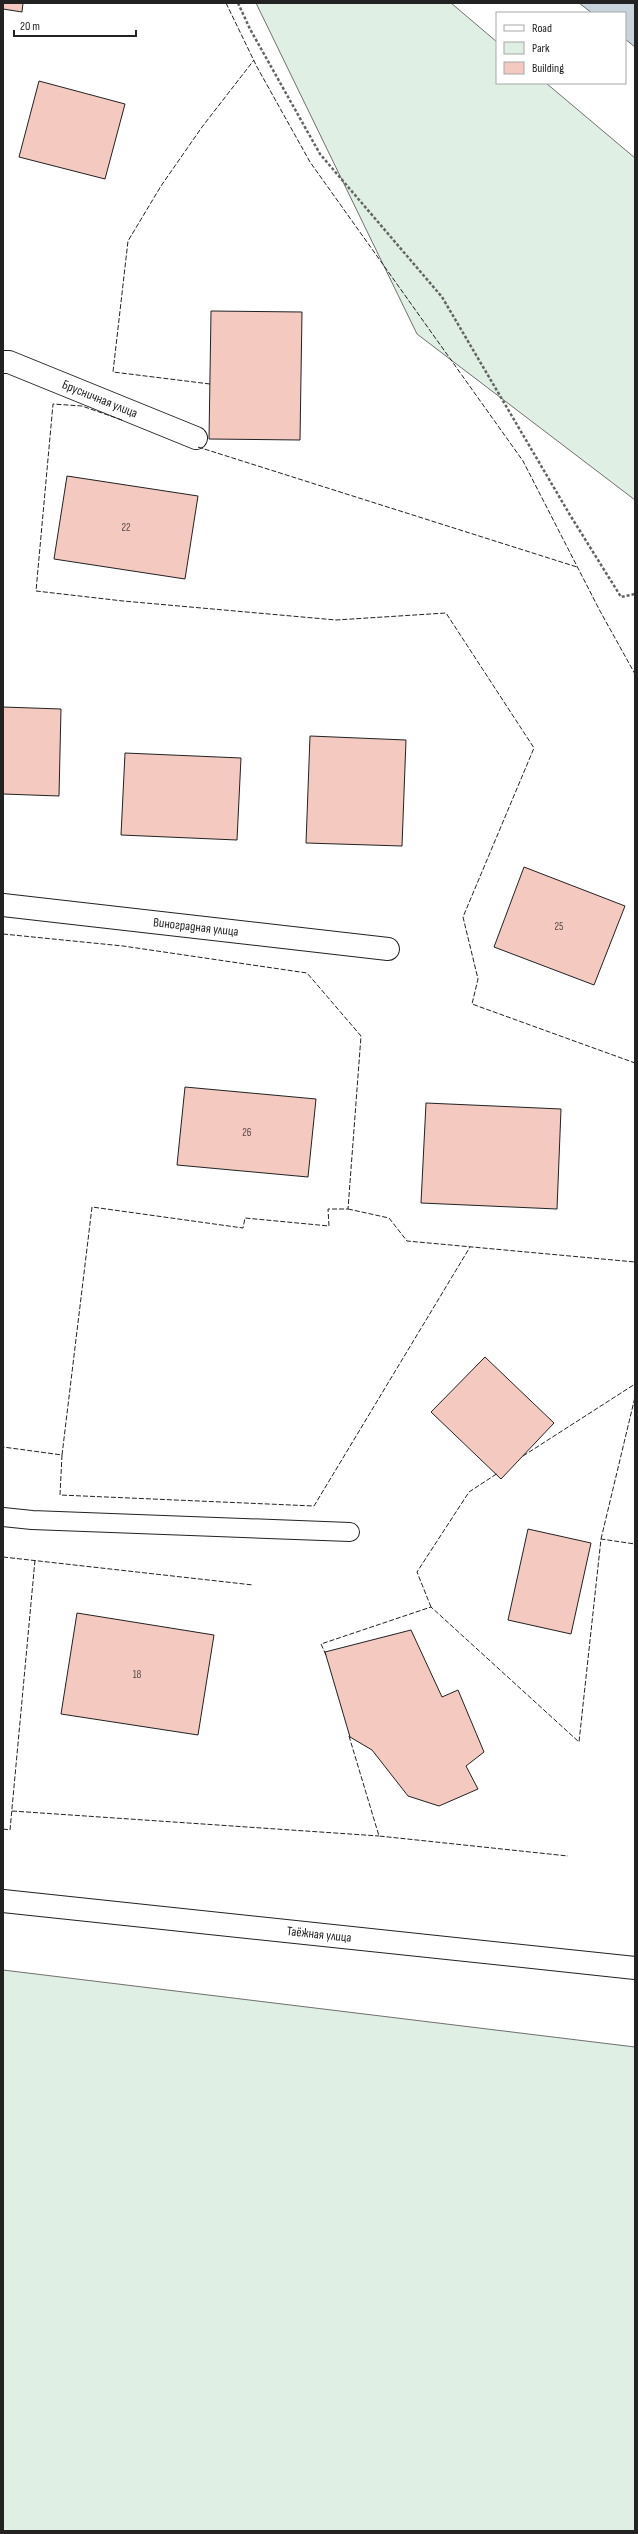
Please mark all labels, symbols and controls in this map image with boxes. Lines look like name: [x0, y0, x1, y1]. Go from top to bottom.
scale bar: [14, 12, 136, 38]
legend: [496, 12, 626, 84]
text: 20 m: [20, 19, 40, 34]
text: Road: [532, 21, 552, 36]
text: Park: [532, 41, 550, 56]
text: Building: [532, 61, 564, 76]
street label: Брусничная улица: [60, 376, 140, 421]
house number: 22: [121, 521, 131, 534]
street label: Виноградная улица: [152, 914, 239, 940]
house number: 25: [555, 920, 563, 933]
house number: 26: [242, 1126, 252, 1139]
house number: 18: [133, 1668, 142, 1681]
street label: Таёжная улица: [286, 1923, 352, 1946]

